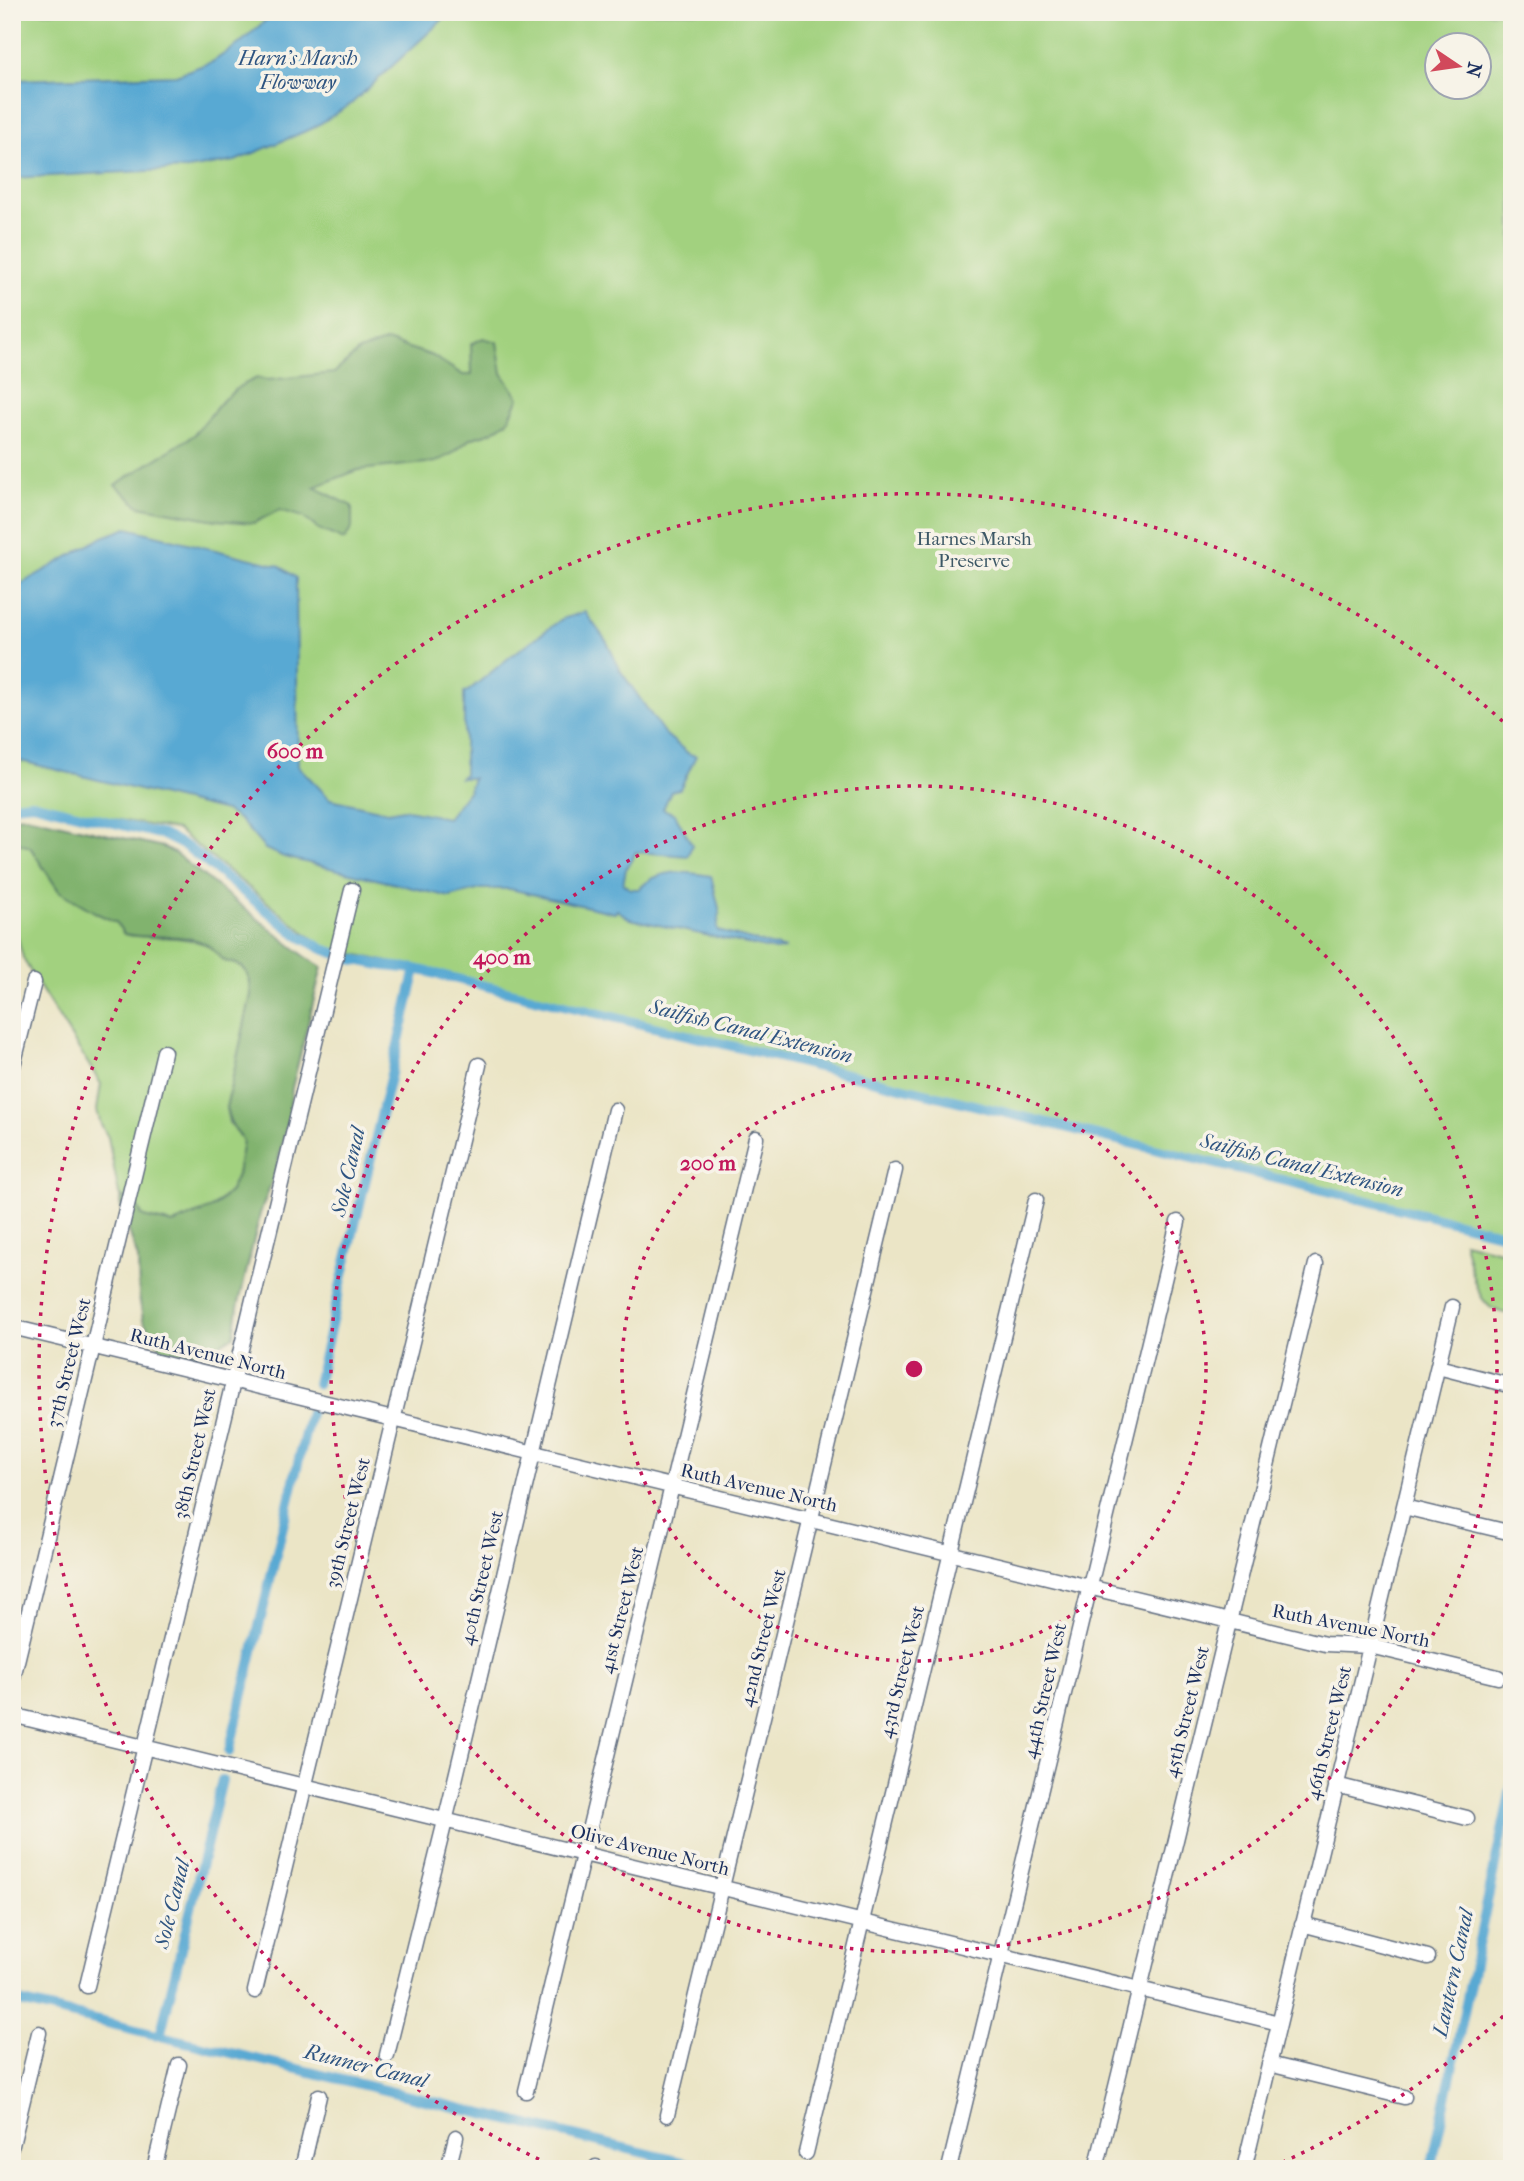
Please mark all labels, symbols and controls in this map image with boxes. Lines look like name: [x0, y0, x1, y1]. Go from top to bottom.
north arrow: [1422, 32, 1492, 102]
water label: Harn's Marsh Flowway: [237, 46, 358, 94]
text: N: [1461, 60, 1486, 80]
park label: Harnes Marsh Preserve: [916, 528, 1032, 572]
text: 600 m: [267, 739, 324, 763]
text: 400 m: [472, 945, 531, 970]
water label: Sailfish Canal Extension: [646, 994, 855, 1068]
water label: Sole Canal: [326, 1122, 371, 1220]
water label: Sailfish Canal Extension: [1197, 1128, 1406, 1202]
text: 200 m: [680, 1151, 737, 1175]
street label: 37th Street West: [42, 1295, 96, 1430]
street label: Ruth Avenue North: [128, 1324, 289, 1384]
centre of rings: [902, 1357, 926, 1381]
street label: 38th Street West: [169, 1386, 221, 1522]
street label: 39th Street West: [321, 1455, 375, 1591]
street label: Ruth Avenue North: [678, 1459, 840, 1517]
street label: 40th Street West: [456, 1508, 508, 1648]
street label: 41st Street West: [596, 1544, 649, 1676]
street label: 42nd Street West: [735, 1567, 791, 1709]
street label: Ruth Avenue North: [1270, 1600, 1432, 1652]
street label: 43rd Street West: [875, 1603, 929, 1741]
street label: 44th Street West: [1019, 1621, 1071, 1761]
street label: 45th Street West: [1160, 1644, 1214, 1780]
street label: 46th Street West: [1302, 1663, 1356, 1803]
street label: Olive Avenue North: [568, 1820, 732, 1880]
water label: Sole Canal: [149, 1854, 195, 1952]
water label: Lantern Canal: [1427, 1904, 1479, 2041]
water label: Runner Canal: [300, 2039, 433, 2094]

